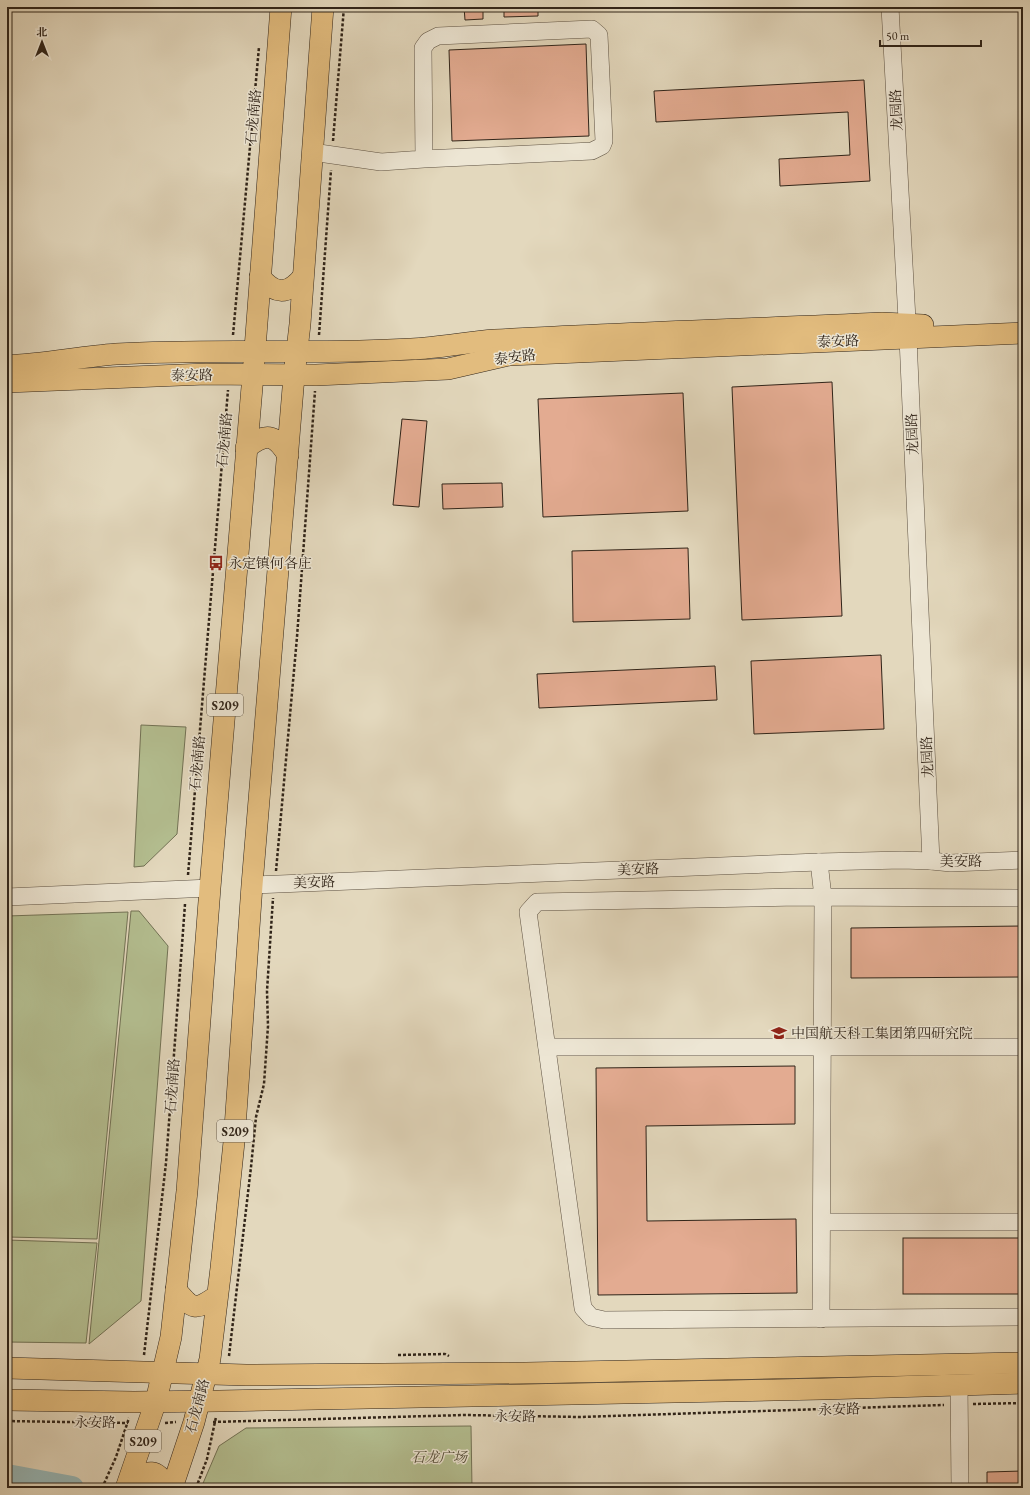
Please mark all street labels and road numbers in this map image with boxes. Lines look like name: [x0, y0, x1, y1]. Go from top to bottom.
street label: 石龙南路: [242, 88, 264, 146]
street label: 龙园路: [886, 89, 906, 131]
street label: 泰安路: [817, 331, 859, 351]
street label: 泰安路: [493, 346, 537, 368]
street label: 泰安路: [171, 366, 213, 384]
street label: 石龙南路: [213, 411, 235, 469]
street label: 龙园路: [902, 413, 922, 455]
road number: S209: [207, 694, 243, 716]
street label: 石龙南路: [186, 734, 208, 792]
street label: 龙园路: [917, 736, 937, 778]
street label: 美安路: [940, 852, 982, 870]
street label: 美安路: [617, 859, 659, 879]
street label: 美安路: [293, 872, 335, 892]
street label: 石龙南路: [161, 1057, 183, 1115]
road number: S209: [217, 1120, 253, 1142]
street label: 石龙南路: [181, 1377, 213, 1435]
street label: 永安路: [818, 1399, 860, 1419]
street label: 永安路: [494, 1407, 536, 1425]
street label: 永安路: [74, 1413, 116, 1431]
road number: S209: [125, 1430, 161, 1452]

